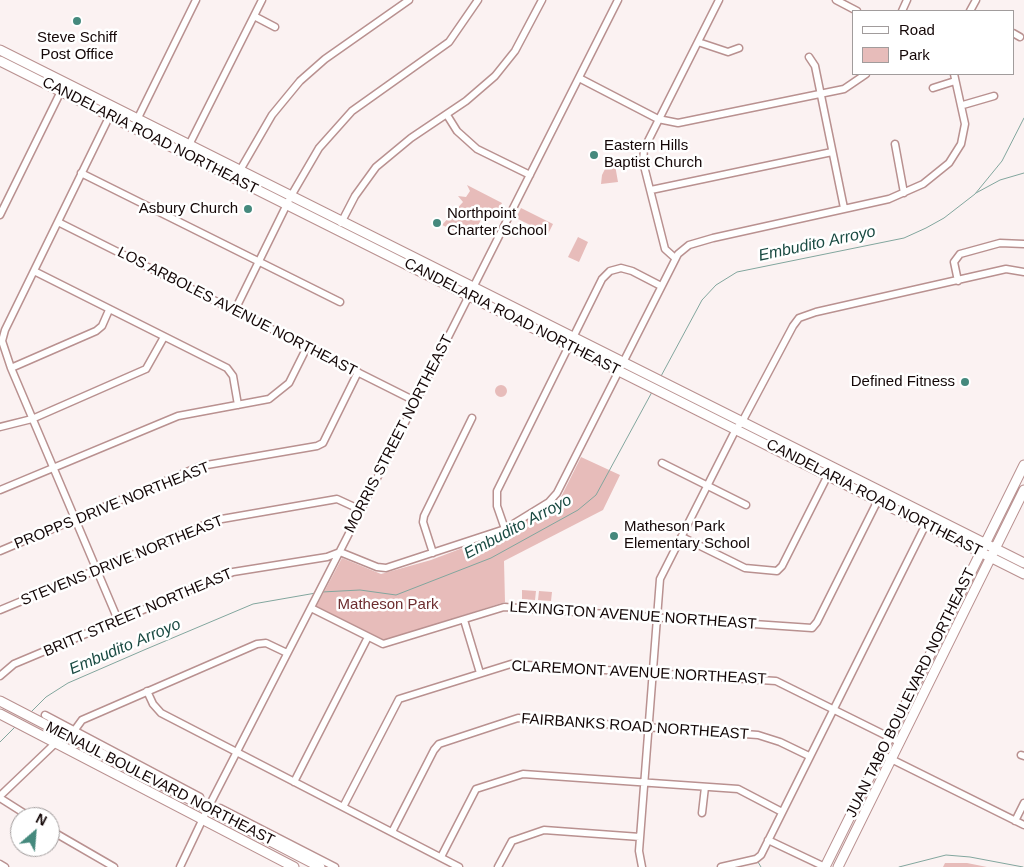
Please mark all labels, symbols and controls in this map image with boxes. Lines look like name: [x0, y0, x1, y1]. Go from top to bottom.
legend: [852, 10, 1014, 75]
marker: Steve Schiff Post Office: [71, 15, 83, 27]
text: Road: [899, 21, 935, 38]
place label: Steve Schiff Post Office: [37, 29, 117, 64]
text: Park: [899, 46, 930, 63]
street label: CANDELARIA ROAD NORTHEAST: [39, 74, 261, 198]
place label: Eastern Hills Baptist Church: [604, 137, 702, 172]
marker: Eastern Hills Baptist Church: [588, 149, 600, 161]
place label: Asbury Church: [139, 200, 238, 218]
marker: Asbury Church: [242, 203, 254, 215]
place label: Northpoint Charter School: [447, 205, 547, 240]
marker: Northpoint Charter School: [431, 217, 443, 229]
water label: Embudito Arroyo: [757, 222, 877, 266]
street label: LOS ARBOLES AVENUE NORTHEAST: [114, 244, 360, 380]
street label: CANDELARIA ROAD NORTHEAST: [401, 255, 623, 379]
street label: MORRIS STREET NORTHEAST: [341, 332, 457, 536]
place label: Defined Fitness: [851, 373, 955, 391]
marker: Defined Fitness: [959, 376, 971, 388]
street label: CANDELARIA ROAD NORTHEAST: [763, 436, 985, 560]
street label: PROPPS DRIVE NORTHEAST: [12, 459, 212, 553]
water label: Embudito Arroyo: [461, 491, 575, 563]
street label: STEVENS DRIVE NORTHEAST: [18, 512, 226, 610]
place label: Matheson Park Elementary School: [624, 518, 750, 553]
marker: Matheson Park Elementary School: [608, 530, 620, 542]
street label: BRITT STREET NORTHEAST: [41, 565, 235, 661]
street label: JUAN TABO BOULEVARD NORTHEAST: [843, 565, 979, 821]
park label: Matheson Park: [338, 596, 438, 614]
street label: LEXINGTON AVENUE NORTHEAST: [509, 598, 757, 634]
water label: Embudito Arroyo: [66, 615, 184, 679]
street label: CLAREMONT AVENUE NORTHEAST: [511, 657, 767, 689]
street label: FAIRBANKS ROAD NORTHEAST: [521, 710, 749, 744]
street label: MENAUL BOULEVARD NORTHEAST: [43, 718, 277, 850]
north arrow: [10, 807, 60, 857]
text: N: [33, 810, 49, 829]

